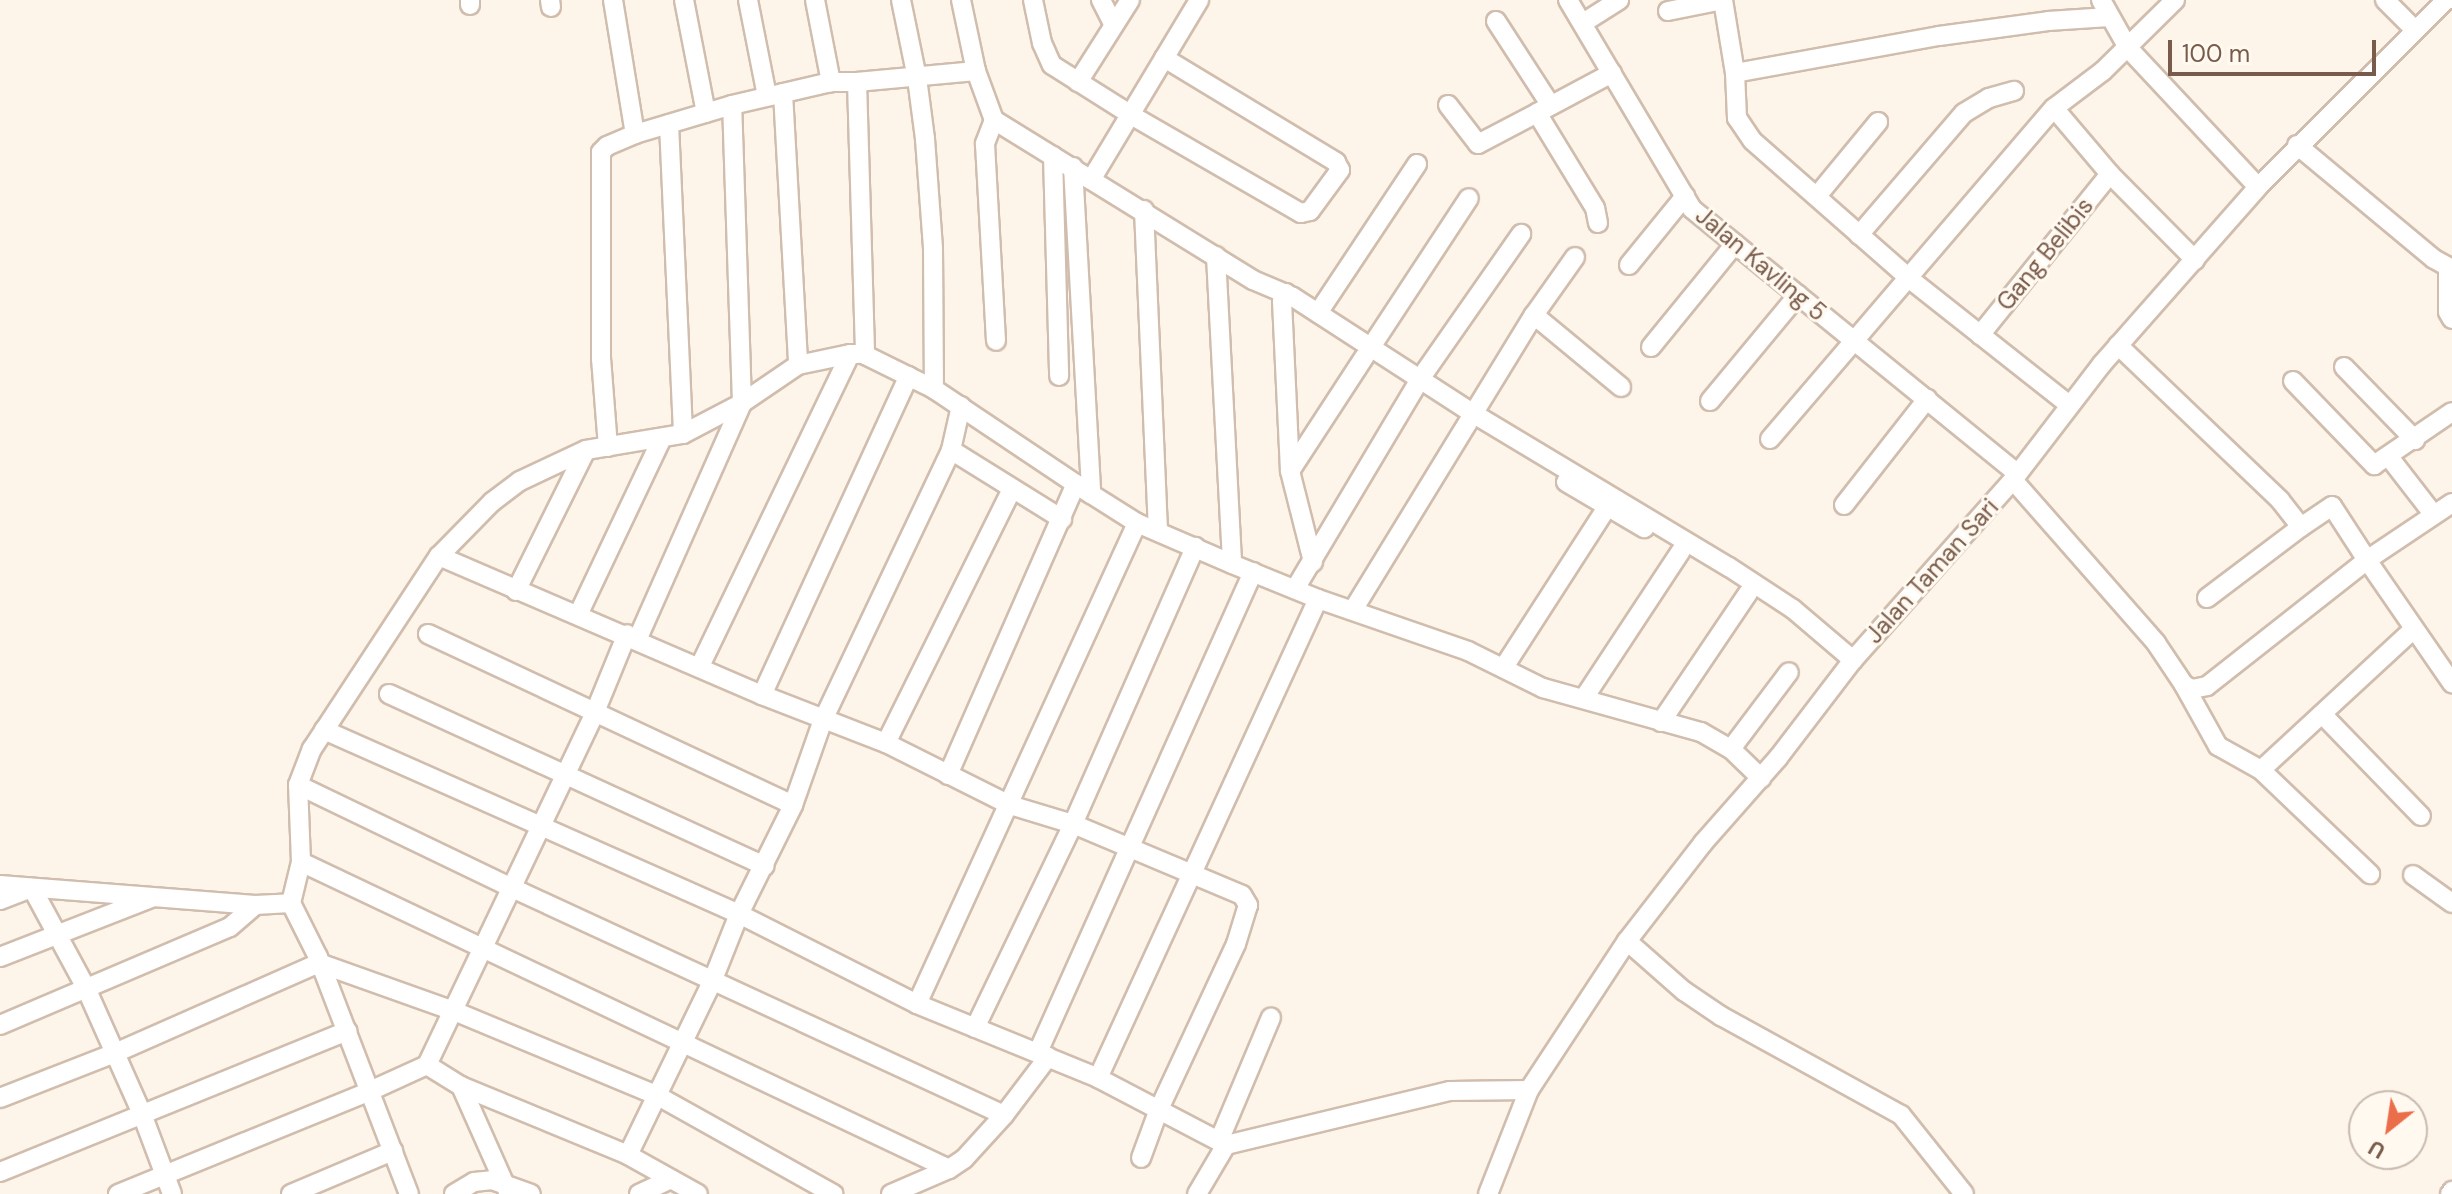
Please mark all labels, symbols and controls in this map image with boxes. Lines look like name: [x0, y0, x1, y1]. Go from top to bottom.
scale bar: [2172, 24, 2380, 74]
text: 100 m: [2182, 38, 2250, 69]
street label: Gang Belibis: [1991, 192, 2099, 316]
street label: Jalan Kavling 5: [1690, 201, 1832, 327]
street label: Jalan Taman Sari: [1860, 493, 2004, 649]
north arrow: [2348, 1090, 2428, 1170]
text: U: [2363, 1133, 2391, 1166]

